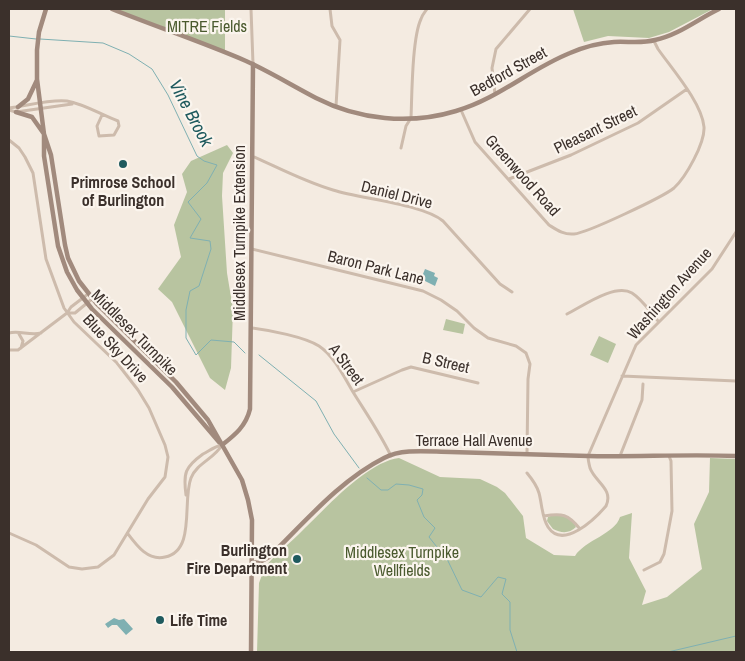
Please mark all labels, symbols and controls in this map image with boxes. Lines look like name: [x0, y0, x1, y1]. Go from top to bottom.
park label: MITRE Fields: [167, 15, 247, 37]
street label: Bedford Street: [466, 41, 551, 101]
water label: Vine Brook: [163, 75, 220, 151]
street label: Pleasant Street: [550, 99, 640, 159]
street label: Greenwood Road: [480, 129, 566, 221]
street label: Middlesex Turnpike Extension: [228, 145, 250, 321]
marker: Primrose School of Burlington: [117, 158, 129, 170]
place label: Primrose School of Burlington: [71, 171, 175, 211]
street label: Daniel Drive: [359, 175, 435, 213]
street label: Washington Avenue: [622, 242, 716, 344]
street label: Baron Park Lane: [326, 244, 426, 290]
street label: Middlesex Turnpike: [87, 284, 183, 380]
street label: Blue Sky Drive: [78, 309, 154, 387]
street label: A Street: [324, 338, 370, 390]
street label: B Street: [420, 346, 472, 378]
street label: Terrace Hall Avenue: [415, 429, 533, 451]
place label: Burlington Fire Department: [186, 539, 288, 579]
park label: Middlesex Turnpike Wellfields: [345, 541, 459, 581]
marker: Burlington Fire Department: [291, 553, 303, 565]
place label: Life Time: [170, 609, 227, 631]
marker: Life Time: [154, 614, 166, 626]

